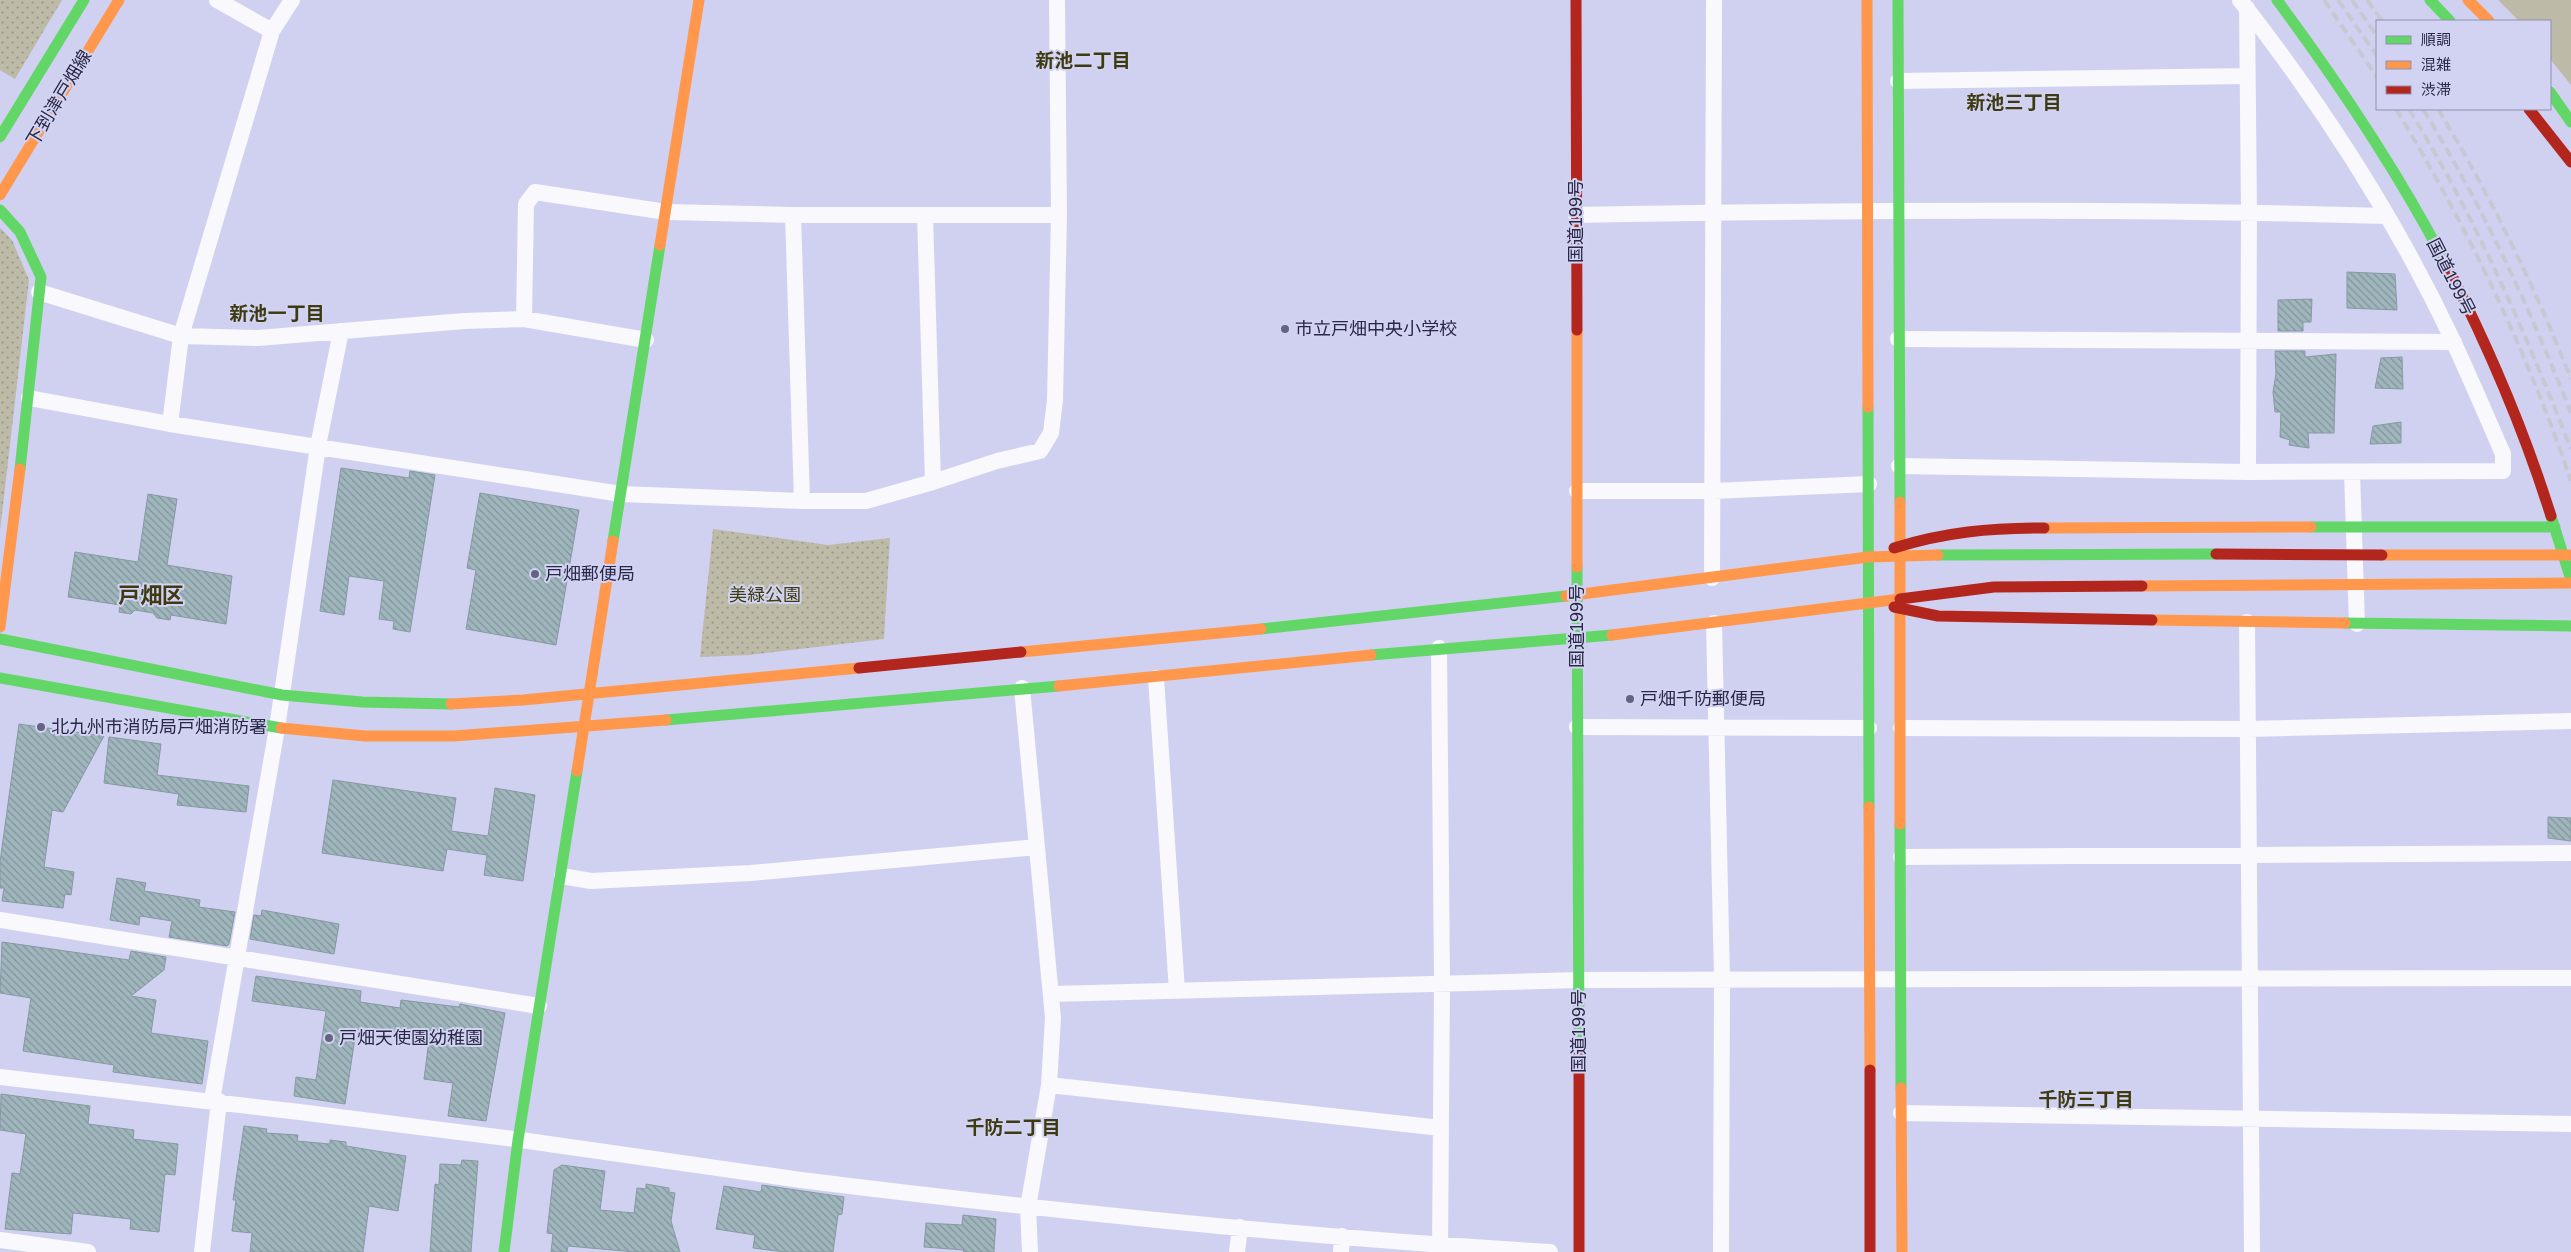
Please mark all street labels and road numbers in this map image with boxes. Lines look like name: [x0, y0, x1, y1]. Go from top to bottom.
street label: 下到津戸畑線: [23, 47, 95, 149]
street label: 国道199号: [1566, 179, 1586, 263]
street label: 国道199号: [2423, 235, 2479, 319]
street label: 国道199号: [1567, 584, 1587, 668]
street label: 国道199号: [1569, 989, 1589, 1073]

